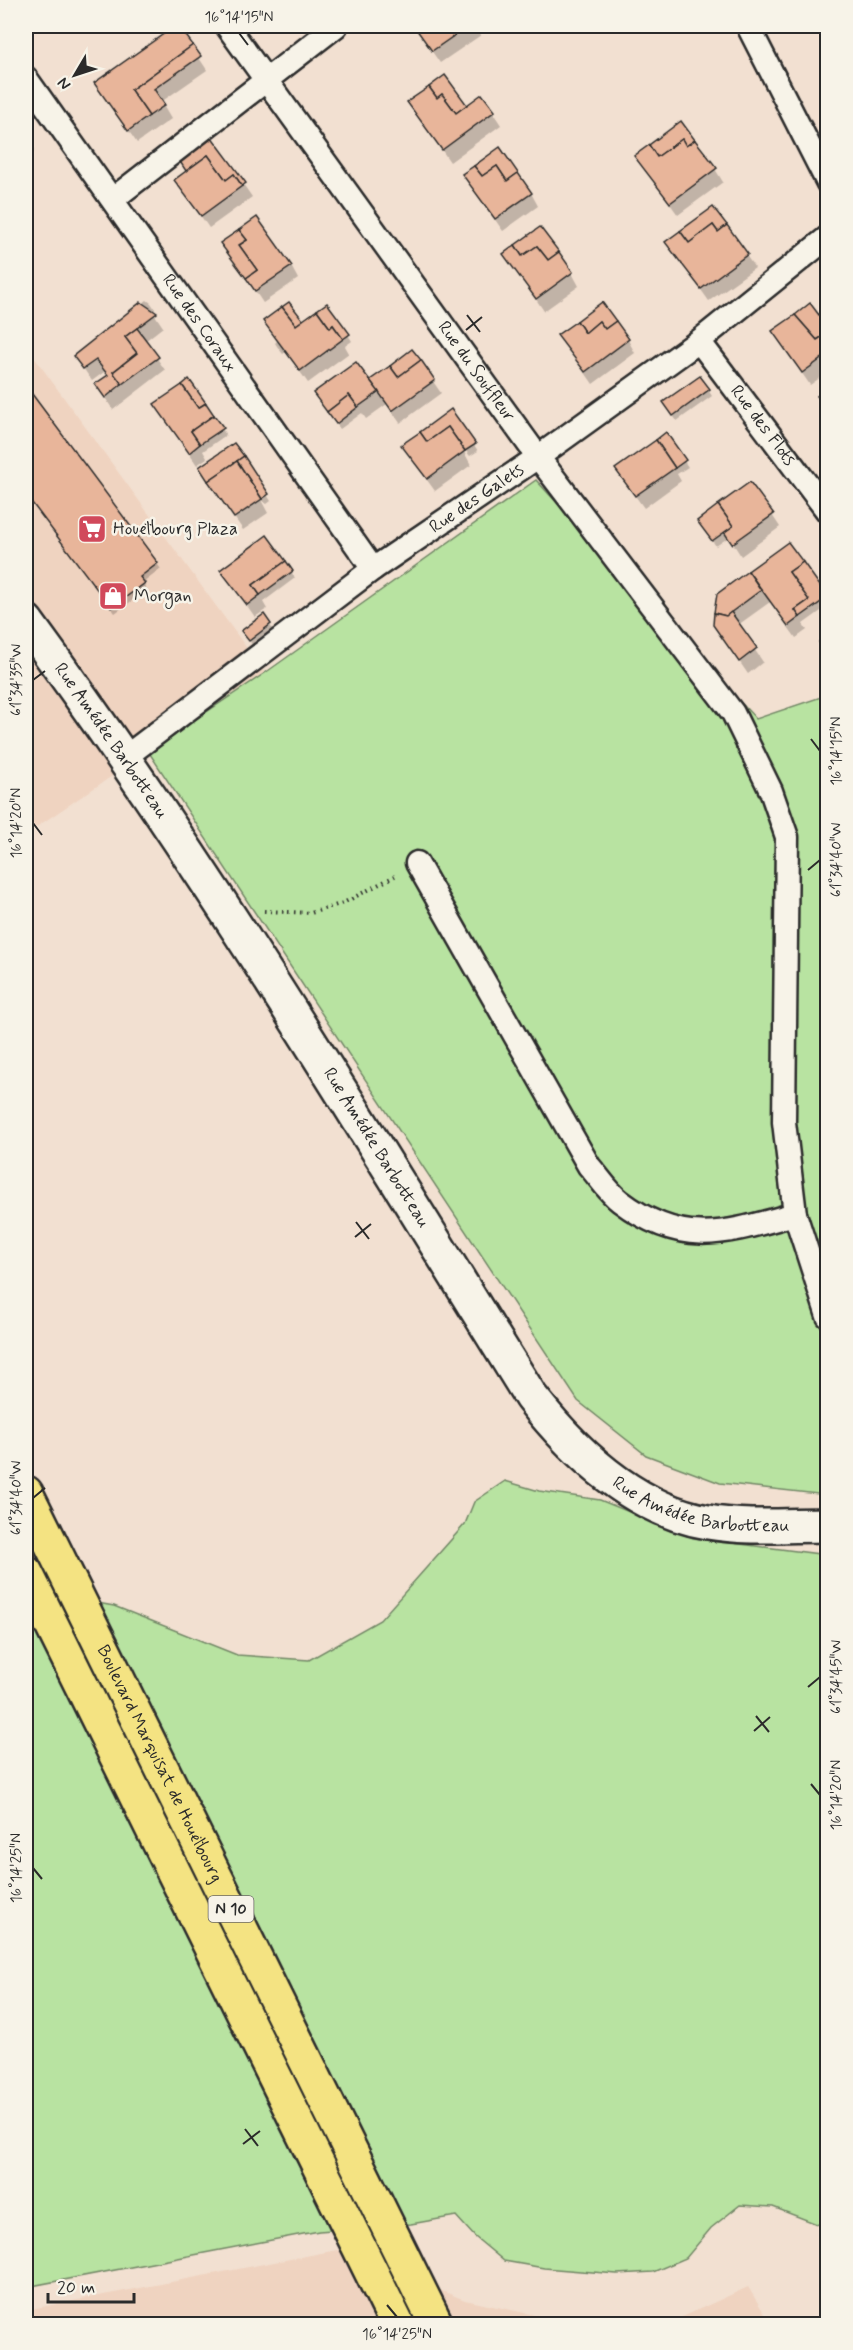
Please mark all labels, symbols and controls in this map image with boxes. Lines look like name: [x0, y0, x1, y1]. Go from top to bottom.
text: 16°14'15"N: [204, 8, 274, 28]
north arrow: [45, 45, 105, 105]
text: N: [53, 73, 76, 94]
street label: Rue des Coraux: [156, 269, 242, 377]
street label: Rue du Souffleur: [432, 316, 521, 427]
street label: Rue des Flots: [724, 380, 801, 471]
street label: Rue des Galets: [425, 458, 529, 539]
supermarket icon: Houëlbourg Plaza: [76, 513, 108, 545]
place label: Houëlbourg Plaza: [113, 517, 238, 541]
shop icon: Morgan: [97, 580, 129, 612]
place label: Morgan: [134, 584, 192, 609]
text: 61°34'35"W: [7, 644, 27, 716]
street label: Rue Amédée Barbotteau: [48, 658, 174, 824]
text: 16°14'15"N: [827, 716, 847, 786]
text: 16°14'20"N: [7, 788, 27, 858]
text: 61°34'40"W: [827, 823, 847, 897]
street label: Rue Amédée Barbotteau: [317, 1063, 436, 1233]
text: 61°34'40"W: [7, 1461, 27, 1535]
street label: Rue Amédée Barbotteau: [608, 1471, 790, 1538]
text: 61°34'45"W: [827, 1640, 847, 1714]
street label: Boulevard Marquisat de Houëlbourg: [91, 1641, 228, 1887]
text: 16°14'20"N: [827, 1760, 847, 1830]
text: 16°14'25"N: [7, 1833, 27, 1903]
road number: N 10: [208, 1896, 254, 1922]
scale bar: [48, 2266, 134, 2304]
text: 20 m: [57, 2276, 95, 2300]
text: 16°14'25"N: [362, 2325, 432, 2345]

